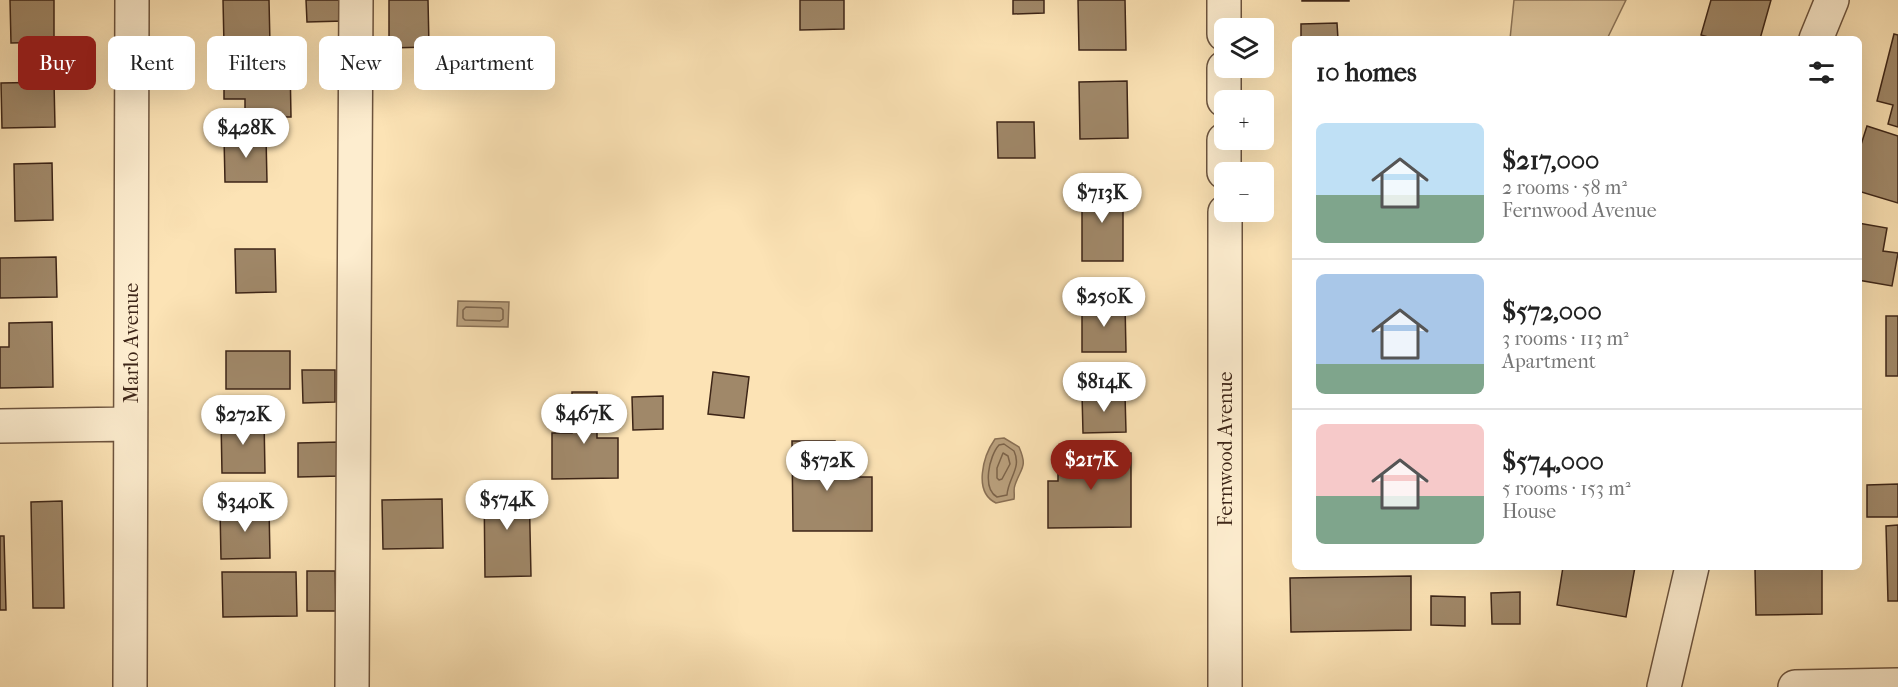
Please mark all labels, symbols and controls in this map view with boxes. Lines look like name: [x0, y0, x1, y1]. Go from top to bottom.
map controls: [1214, 18, 1274, 222]
button: layers: [1214, 18, 1274, 78]
chip: Buy: [18, 36, 96, 90]
chip: Rent: [108, 36, 195, 90]
chip: Filters: [207, 36, 307, 90]
chip: New: [319, 36, 402, 90]
chip: Apartment: [414, 36, 555, 90]
icon: filters: [1805, 56, 1838, 89]
text: 10 homes: [1316, 57, 1417, 88]
button: +: [1214, 90, 1274, 150]
pin: $428K: [204, 108, 288, 159]
text: $428K: [217, 116, 275, 139]
text: $217,000: [1502, 145, 1599, 176]
icon: home: [1364, 147, 1436, 219]
button: −: [1214, 162, 1274, 222]
pin: $713K: [1060, 173, 1144, 224]
text: 2 rooms · 58 m²: [1502, 176, 1627, 199]
text: $713K: [1077, 181, 1127, 204]
text: Fernwood Avenue: [1502, 199, 1657, 222]
pin: $250K: [1062, 277, 1146, 328]
street label: Marlo Avenue: [120, 283, 143, 403]
text: $250K: [1076, 285, 1132, 308]
text: $572,000: [1502, 296, 1602, 327]
icon: home: [1364, 298, 1436, 370]
text: 3 rooms · 113 m²: [1502, 327, 1629, 350]
text: Apartment: [1502, 350, 1596, 373]
pin: $814K: [1062, 362, 1146, 413]
text: $814K: [1077, 370, 1131, 393]
street label: Fernwood Avenue: [1214, 372, 1237, 526]
pin: $467K: [542, 394, 626, 445]
pin: $272K: [201, 395, 285, 446]
text: $467K: [555, 402, 613, 425]
text: $272K: [215, 403, 271, 426]
pin: $217K: [1049, 440, 1133, 491]
pin: $572K: [785, 441, 869, 492]
text: $574,000: [1502, 446, 1604, 477]
text: $217K: [1065, 448, 1117, 471]
icon: home: [1364, 448, 1436, 520]
text: $572K: [800, 449, 854, 472]
text: 5 rooms · 153 m²: [1502, 477, 1631, 500]
pin: $574K: [465, 480, 549, 531]
pin: $340K: [203, 482, 287, 533]
text: $574K: [479, 488, 535, 511]
text: $340K: [217, 490, 273, 513]
text: House: [1502, 500, 1556, 523]

